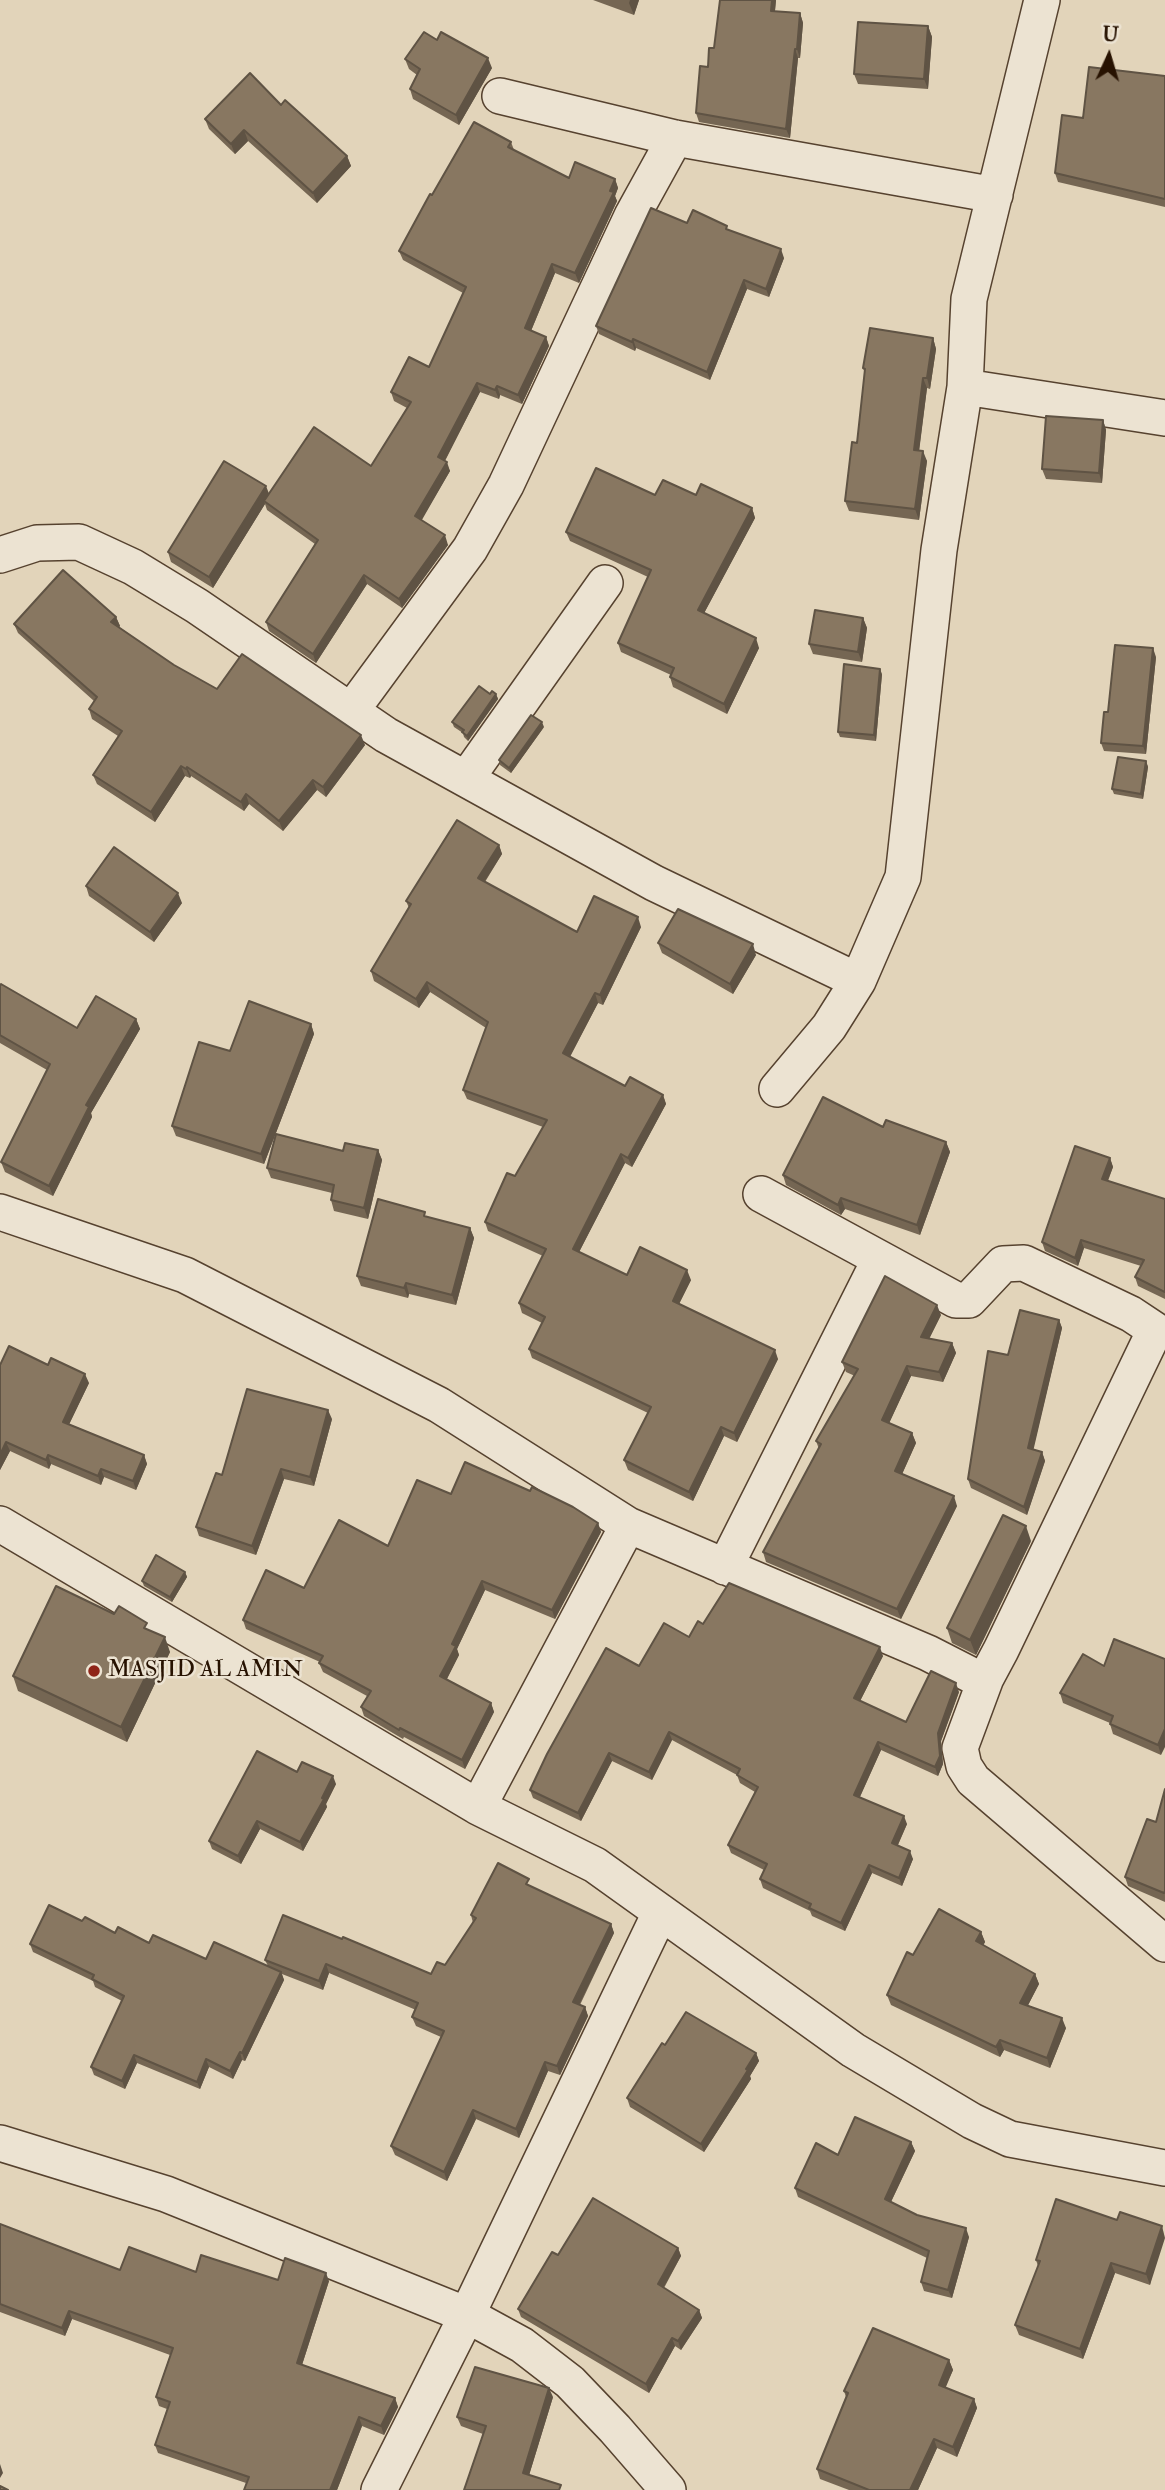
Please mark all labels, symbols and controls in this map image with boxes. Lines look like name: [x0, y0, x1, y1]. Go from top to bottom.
north arrow: [1074, 21, 1144, 91]
text: U: [1102, 23, 1119, 48]
place label: MASJID AL AMIN: [108, 1657, 303, 1685]
marker: MASJID AL AMIN: [86, 1663, 102, 1679]

